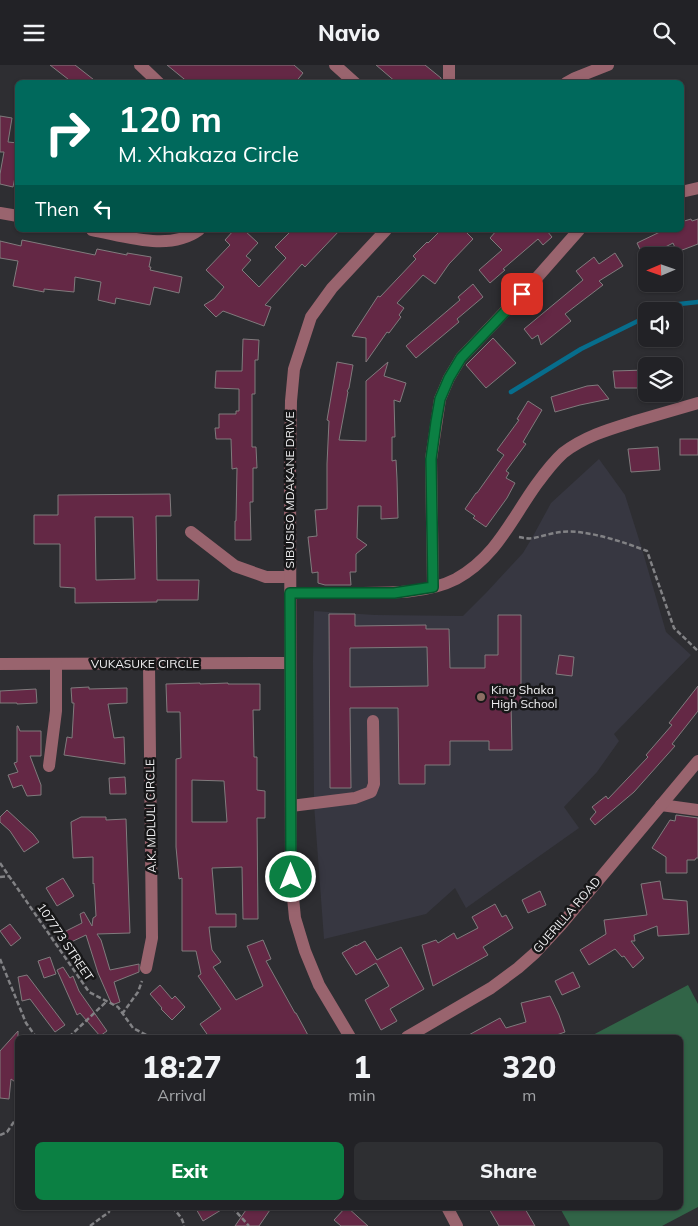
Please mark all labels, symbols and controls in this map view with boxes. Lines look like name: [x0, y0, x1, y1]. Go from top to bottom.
icon: menu: [20, 19, 48, 47]
text: Navio: [318, 19, 380, 47]
icon: search: [650, 19, 678, 47]
text: 120 m: [118, 97, 222, 141]
icon: right: [35, 100, 100, 165]
text: M. Xhakaza Circle: [118, 140, 299, 168]
icon: left: [89, 195, 117, 223]
text: Then: [35, 197, 79, 221]
north arrow: [638, 247, 682, 293]
map controls: [638, 247, 683, 402]
pin: [501, 273, 543, 315]
icon: arrive: [508, 280, 536, 308]
button: sound: [638, 302, 683, 347]
button: layers: [638, 357, 683, 402]
street label: SIBUSISO MDAKANE DRIVE: [282, 412, 297, 568]
street label: VUKASUKE CIRCLE: [91, 656, 199, 671]
place label: King Shaka High School: [491, 682, 557, 711]
marker: King Shaka High School: [475, 691, 487, 703]
street label: A.K. MDLULI CIRCLE: [142, 759, 159, 873]
position arrow: [264, 850, 316, 902]
street label: GUERILLA ROAD: [529, 874, 604, 956]
street label: 107773 STREET: [34, 900, 97, 984]
text: 18:27: [142, 1048, 222, 1086]
text: 1: [353, 1048, 371, 1086]
text: 320: [502, 1048, 556, 1086]
text: Arrival: [157, 1085, 206, 1105]
text: min: [348, 1085, 376, 1105]
text: m: [522, 1085, 536, 1105]
button: Exit: [35, 1142, 344, 1200]
button: Share: [354, 1142, 663, 1200]

